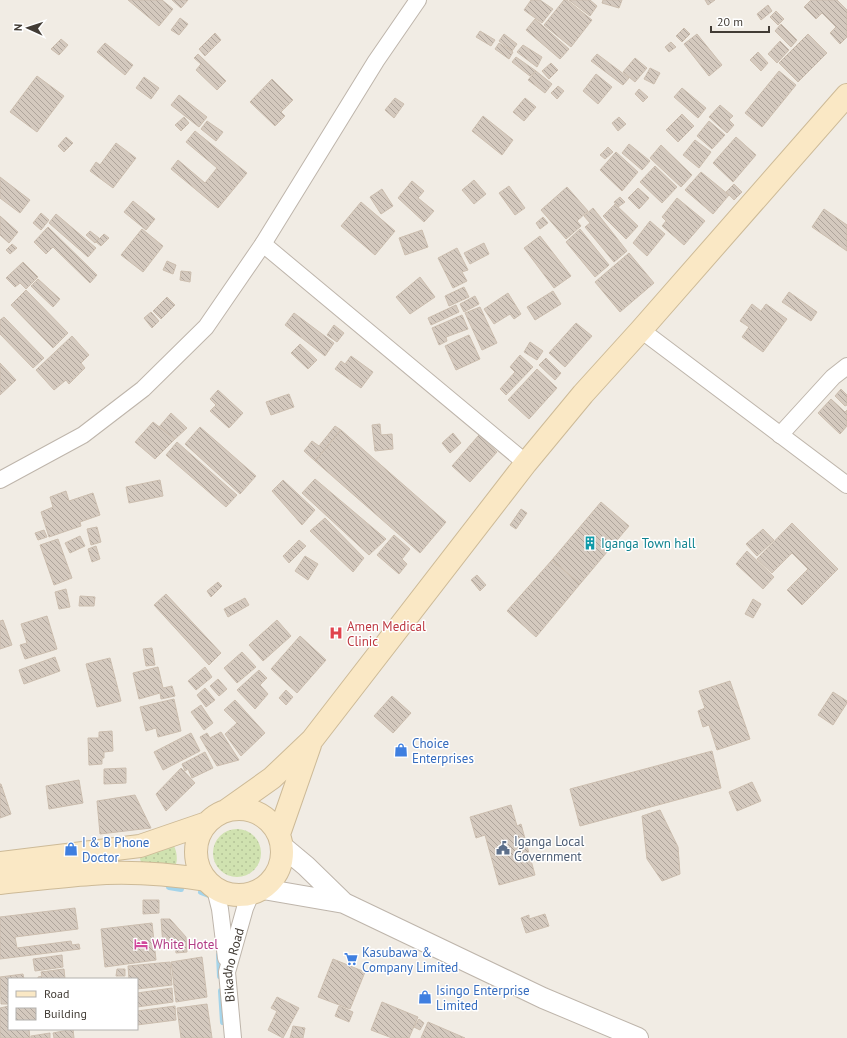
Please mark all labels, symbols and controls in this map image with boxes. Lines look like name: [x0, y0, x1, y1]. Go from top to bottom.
north arrow: [8, 8, 48, 48]
scale bar: [711, 8, 769, 34]
text: 20 m: [717, 14, 743, 29]
text: N: [11, 23, 25, 31]
building icon: Iganga Town hall: [582, 535, 598, 551]
place label: Iganga Town hall: [601, 535, 696, 552]
place label: Amen Medical Clinic: [347, 618, 426, 650]
hospital icon: Amen Medical Clinic: [328, 625, 344, 641]
place label: Choice Enterprises: [412, 735, 474, 767]
shop icon: Choice Enterprises: [393, 742, 409, 758]
place label: Iganga Local Government: [514, 833, 584, 865]
place label: I & B Phone Doctor: [82, 834, 149, 866]
public building icon: Iganga Local Government: [495, 840, 511, 856]
shop icon: I & B Phone Doctor: [63, 841, 79, 857]
street label: Bikadho Road: [218, 926, 248, 1003]
hotel icon: White Hotel: [133, 936, 149, 952]
place label: White Hotel: [152, 936, 218, 953]
place label: Kasubawa & Company Limited: [362, 944, 458, 976]
supermarket icon: Kasubawa & Company Limited: [343, 951, 359, 967]
legend: [8, 978, 138, 1030]
place label: Isingo Enterprise Limited: [436, 982, 530, 1014]
text: Road: [44, 986, 69, 1001]
shop icon: Isingo Enterprise Limited: [417, 989, 433, 1005]
text: Building: [44, 1006, 87, 1021]

